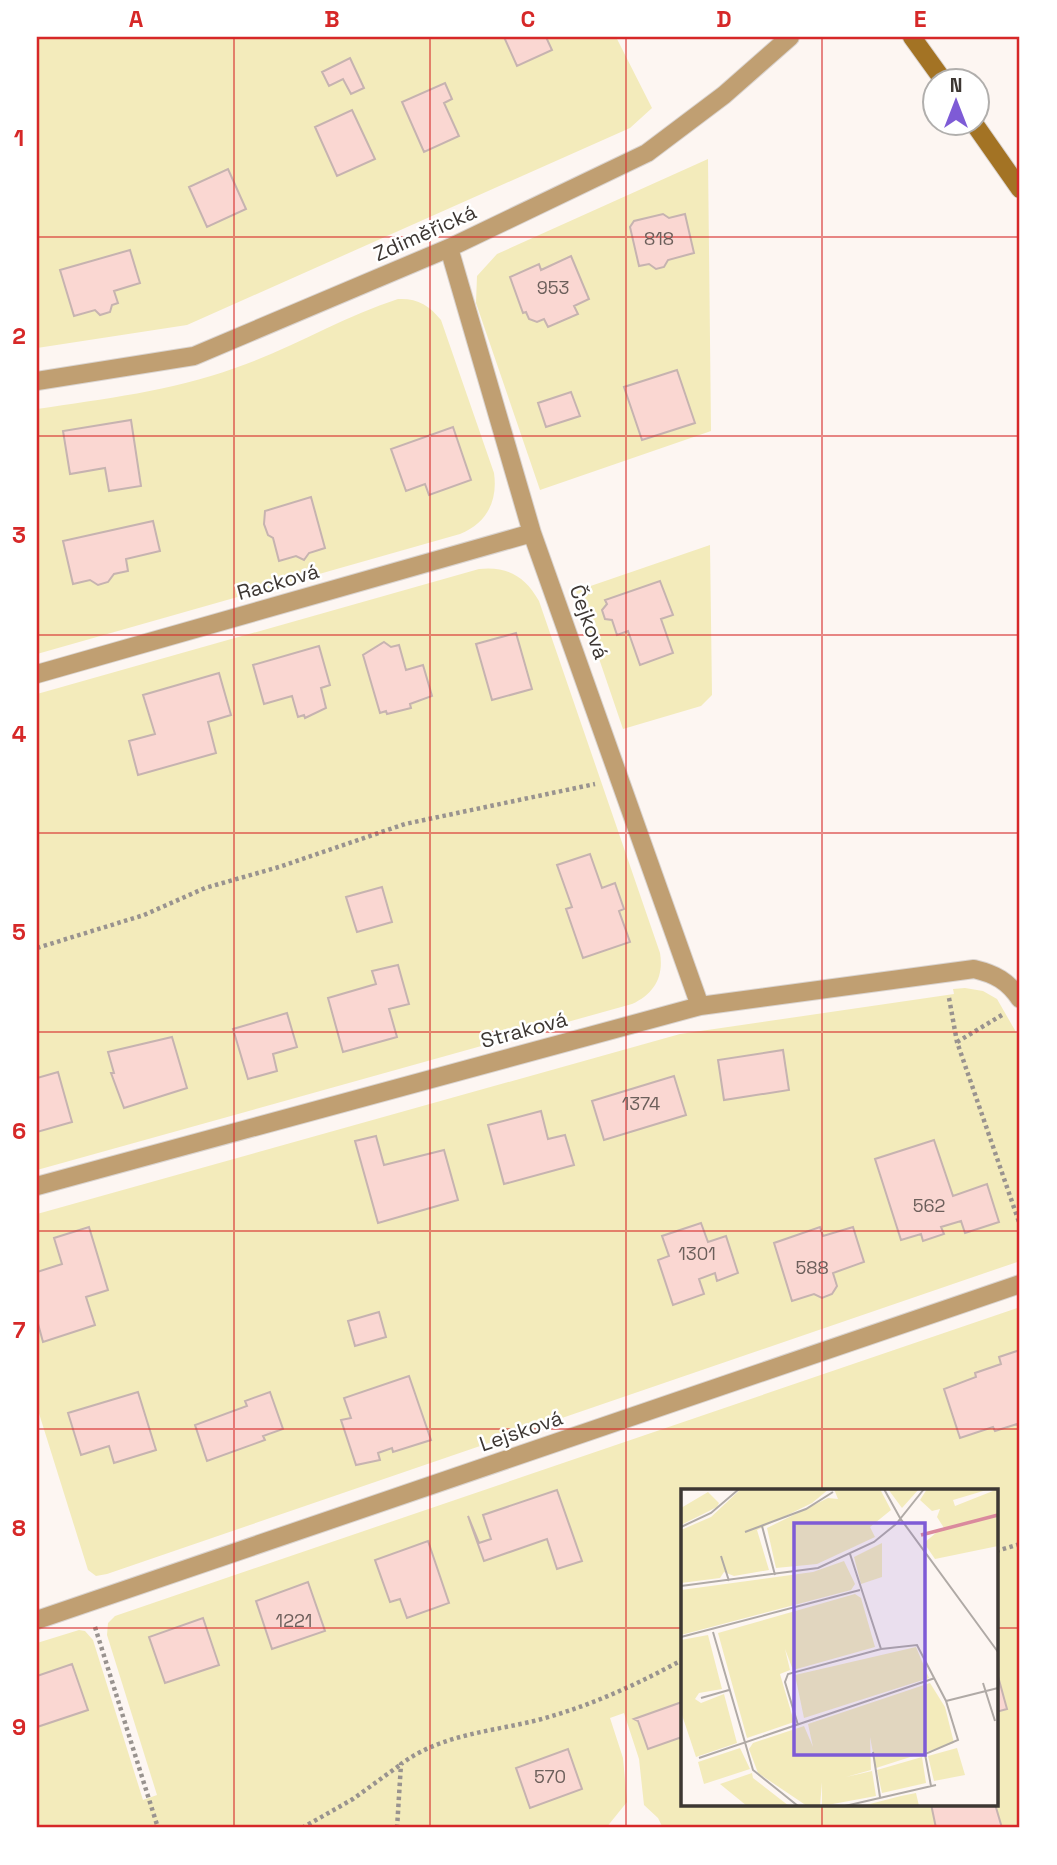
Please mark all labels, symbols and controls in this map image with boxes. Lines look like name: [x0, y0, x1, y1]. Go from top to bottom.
text: A: [129, 4, 144, 34]
text: B: [324, 4, 340, 34]
text: C: [521, 4, 535, 34]
text: D: [716, 4, 732, 34]
text: E: [914, 4, 926, 34]
north arrow: [920, 66, 990, 136]
text: N: [950, 73, 962, 98]
text: 1: [14, 123, 24, 153]
street label: Zdiměřická: [369, 198, 480, 267]
house number: 818: [644, 227, 674, 250]
house number: 953: [537, 276, 569, 299]
text: 2: [12, 321, 26, 351]
text: 3: [12, 520, 26, 550]
street label: Racková: [234, 557, 322, 606]
street label: Čejková: [564, 581, 615, 663]
text: 4: [12, 719, 27, 749]
text: 5: [12, 917, 26, 947]
street label: Straková: [478, 1005, 570, 1054]
house number: 1374: [622, 1092, 660, 1115]
text: 6: [12, 1116, 26, 1146]
house number: 562: [913, 1194, 945, 1217]
house number: 1301: [678, 1242, 716, 1265]
house number: 588: [795, 1256, 829, 1279]
text: 7: [13, 1315, 26, 1345]
street label: Lejsková: [476, 1404, 566, 1457]
inset map: [681, 1489, 998, 1806]
text: 8: [12, 1513, 26, 1543]
house number: 1221: [276, 1609, 312, 1632]
text: 9: [12, 1712, 26, 1742]
house number: 570: [534, 1765, 566, 1788]

